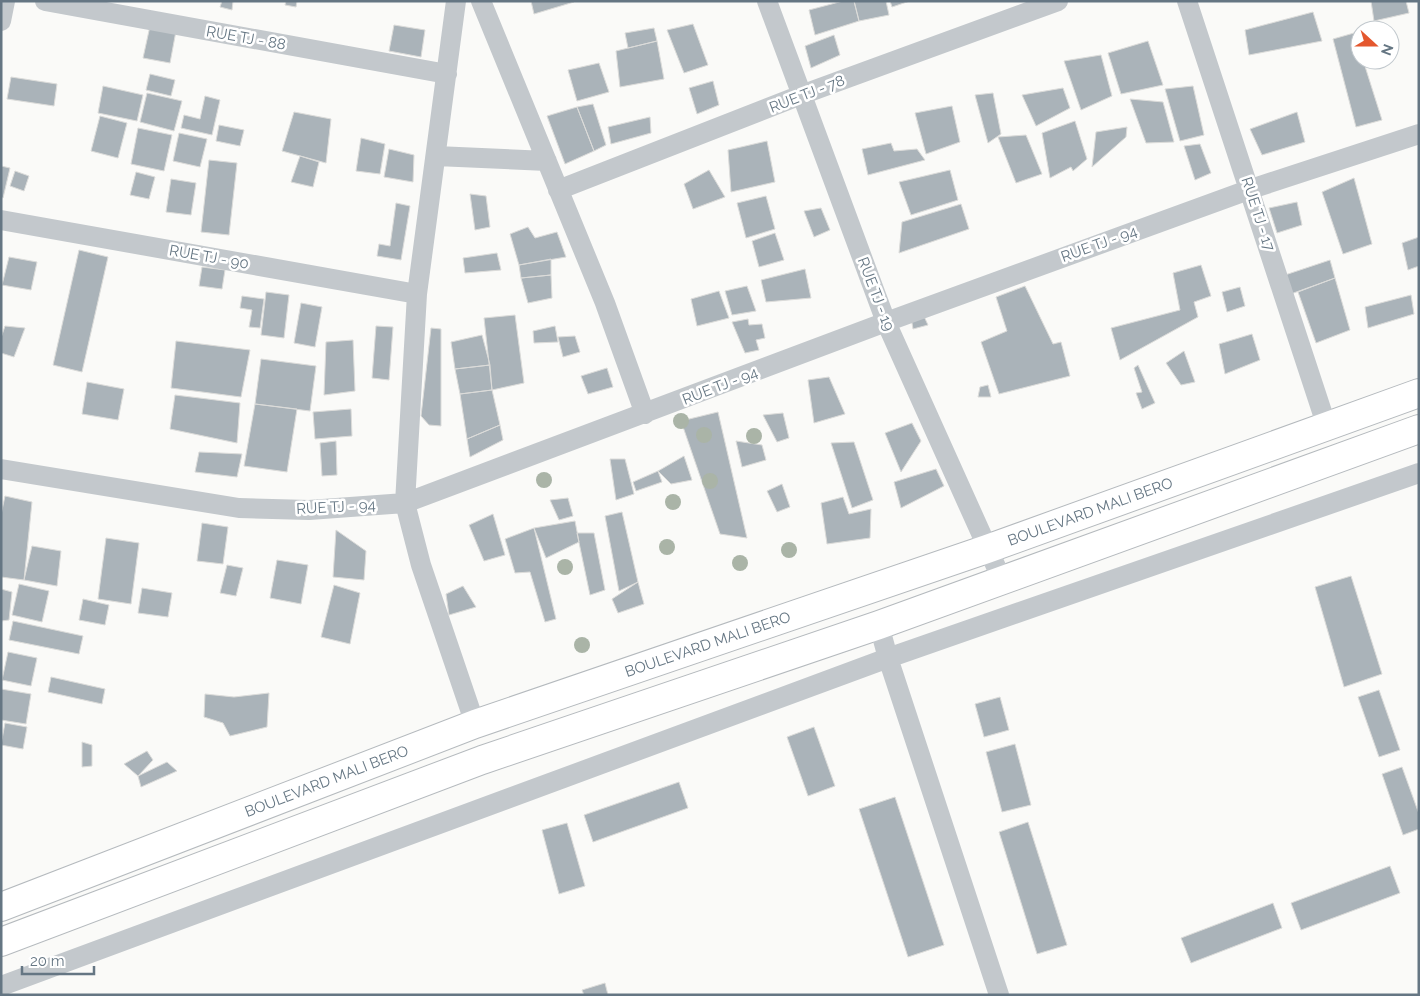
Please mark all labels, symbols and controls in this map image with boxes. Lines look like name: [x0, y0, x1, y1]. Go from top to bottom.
north arrow: [1350, 20, 1400, 70]
street label: RUE TJ - 88: [205, 22, 287, 54]
text: N: [1378, 42, 1397, 58]
street label: RUE TJ - 78: [767, 71, 847, 117]
street label: RUE TJ - 17: [1238, 175, 1278, 253]
street label: RUE TJ - 94: [1059, 222, 1139, 266]
street label: RUE TJ - 90: [168, 241, 250, 273]
street label: RUE TJ - 19: [854, 254, 898, 334]
street label: RUE TJ - 94: [680, 363, 760, 409]
street label: BOULEVARD MALI BERO: [1005, 474, 1175, 550]
street label: RUE TJ - 94: [296, 496, 376, 518]
street label: BOULEVARD MALI BERO: [622, 608, 793, 681]
street label: BOULEVARD MALI BERO: [242, 742, 411, 821]
scale bar: [22, 944, 95, 976]
text: 20 m: [30, 952, 65, 970]

